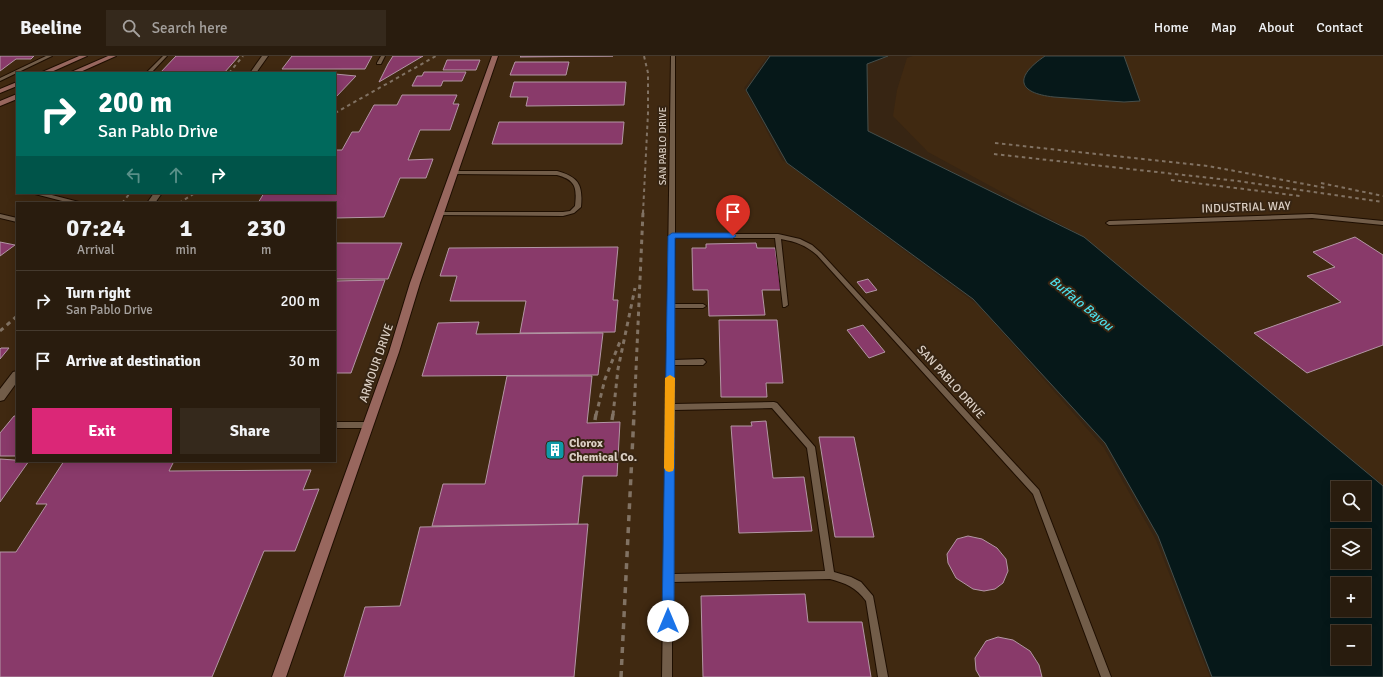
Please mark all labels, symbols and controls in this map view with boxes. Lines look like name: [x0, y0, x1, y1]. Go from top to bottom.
search box: [106, 10, 386, 46]
text: Beeline: [20, 16, 82, 40]
icon: search: [120, 17, 142, 39]
text: Search here: [152, 19, 227, 37]
text: Home: [1154, 19, 1189, 36]
text: Map: [1211, 19, 1236, 36]
text: About: [1258, 19, 1294, 36]
text: Contact: [1316, 19, 1363, 36]
text: 200 m: [98, 86, 172, 120]
icon: right: [32, 88, 84, 140]
street label: SAN PABLO DRIVE: [657, 106, 669, 185]
text: San Pablo Drive: [98, 120, 218, 142]
icon: left: [123, 164, 145, 186]
icon: ahead: [165, 164, 187, 186]
icon: right: [207, 164, 229, 186]
pin: [716, 195, 750, 236]
street label: INDUSTRIAL WAY: [1201, 198, 1291, 217]
icon: arrive: [722, 201, 744, 223]
text: 07:24: [66, 213, 125, 243]
text: 1: [180, 213, 192, 243]
text: 230: [247, 213, 286, 243]
text: Arrival: [77, 242, 114, 258]
text: min: [176, 242, 197, 258]
text: m: [261, 242, 271, 258]
water label: Buffalo Bayou: [1046, 273, 1117, 335]
text: Turn right: [66, 284, 131, 302]
icon: right: [32, 290, 54, 312]
text: 200 m: [280, 292, 320, 310]
text: San Pablo Drive: [66, 302, 153, 318]
street label: ARMOUR DRIVE: [356, 322, 397, 404]
street label: SAN PABLO DRIVE: [914, 342, 988, 422]
icon: arrive: [32, 350, 54, 372]
text: Arrive at destination: [66, 352, 201, 370]
text: 30 m: [289, 352, 320, 370]
button: Exit: [32, 408, 172, 454]
button: Share: [180, 408, 320, 454]
place label: Clorox Chemical Co.: [569, 436, 637, 465]
building icon: Clorox Chemical Co.: [544, 439, 566, 461]
map controls: [1331, 481, 1371, 665]
button: search: [1331, 481, 1371, 521]
button: layers: [1331, 529, 1371, 569]
button: +: [1331, 577, 1371, 617]
position arrow: [647, 600, 689, 642]
button: −: [1331, 625, 1371, 665]

